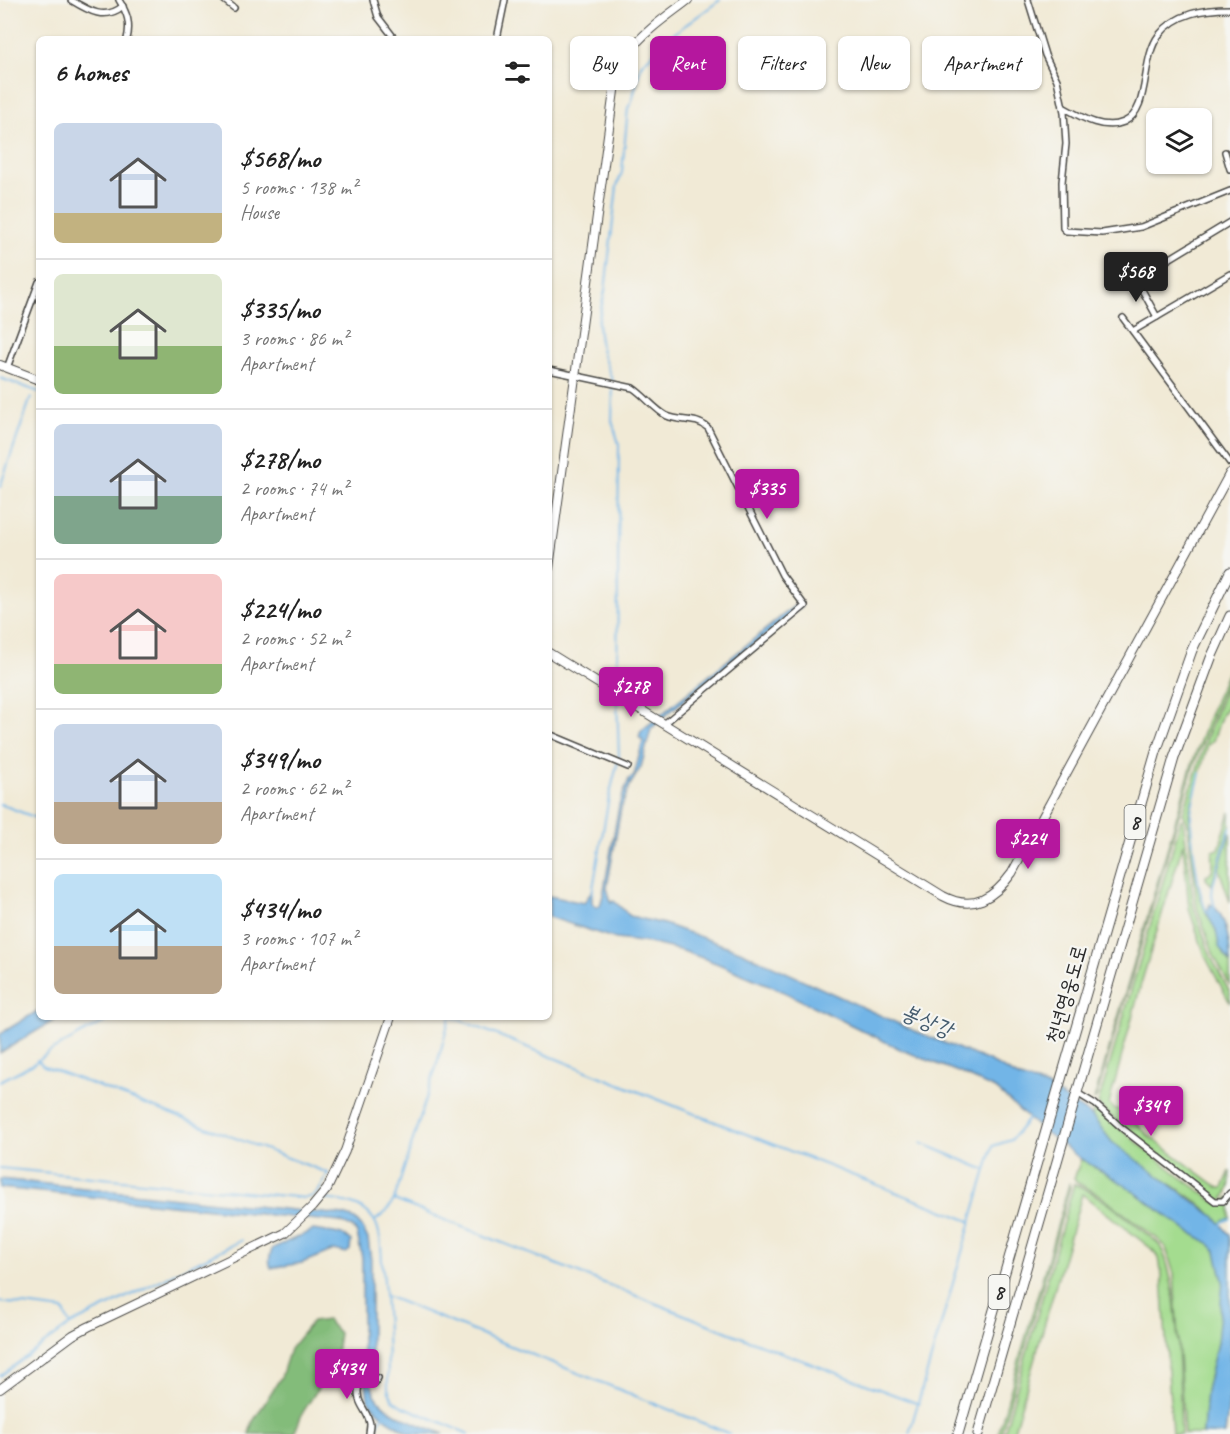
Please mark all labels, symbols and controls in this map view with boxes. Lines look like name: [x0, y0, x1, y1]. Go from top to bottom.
chip: Buy: [570, 36, 638, 90]
chip: Rent: [650, 36, 726, 90]
chip: Filters: [738, 36, 826, 90]
chip: New: [838, 36, 910, 90]
chip: Apartment: [922, 36, 1042, 90]
text: 6 homes: [54, 56, 128, 89]
icon: filters: [501, 56, 534, 89]
map controls: [1146, 108, 1212, 174]
button: layers: [1146, 108, 1212, 174]
text: $568/mo: [240, 142, 320, 175]
icon: home: [102, 147, 174, 219]
text: 5 rooms · 138 m²: [240, 175, 357, 200]
text: House: [240, 200, 279, 225]
pin: $568: [1100, 252, 1172, 303]
text: $568: [1118, 259, 1154, 284]
text: $335/mo: [240, 293, 320, 326]
icon: home: [102, 298, 174, 370]
text: 3 rooms · 86 m²: [240, 326, 348, 351]
text: Apartment: [240, 351, 313, 376]
text: $278/mo: [240, 443, 320, 476]
icon: home: [102, 448, 174, 520]
pin: $335: [731, 469, 803, 520]
text: 2 rooms · 74 m²: [240, 476, 348, 501]
text: $335: [749, 476, 785, 501]
text: Apartment: [240, 501, 313, 526]
text: $224/mo: [240, 593, 320, 626]
icon: home: [102, 598, 174, 670]
text: 2 rooms · 52 m²: [240, 626, 348, 651]
text: Apartment: [240, 651, 313, 676]
pin: $278: [595, 667, 667, 718]
text: $278: [613, 674, 649, 699]
text: $349/mo: [240, 743, 320, 776]
icon: home: [102, 748, 174, 820]
text: 2 rooms · 62 m²: [240, 776, 348, 801]
text: Apartment: [240, 801, 313, 826]
road number: 8: [1124, 805, 1146, 839]
pin: $224: [992, 819, 1064, 870]
text: $224: [1010, 826, 1046, 851]
text: $434/mo: [240, 893, 320, 926]
icon: home: [102, 898, 174, 970]
text: 3 rooms · 107 m²: [240, 926, 357, 951]
street label: 청년영웅도로: [1040, 942, 1092, 1046]
text: Apartment: [240, 951, 313, 976]
water label: 봉상강: [897, 998, 959, 1045]
pin: $349: [1115, 1086, 1187, 1137]
text: $349: [1133, 1093, 1169, 1118]
road number: 8: [988, 1275, 1010, 1309]
pin: $434: [311, 1349, 383, 1400]
text: $434: [329, 1356, 365, 1381]

